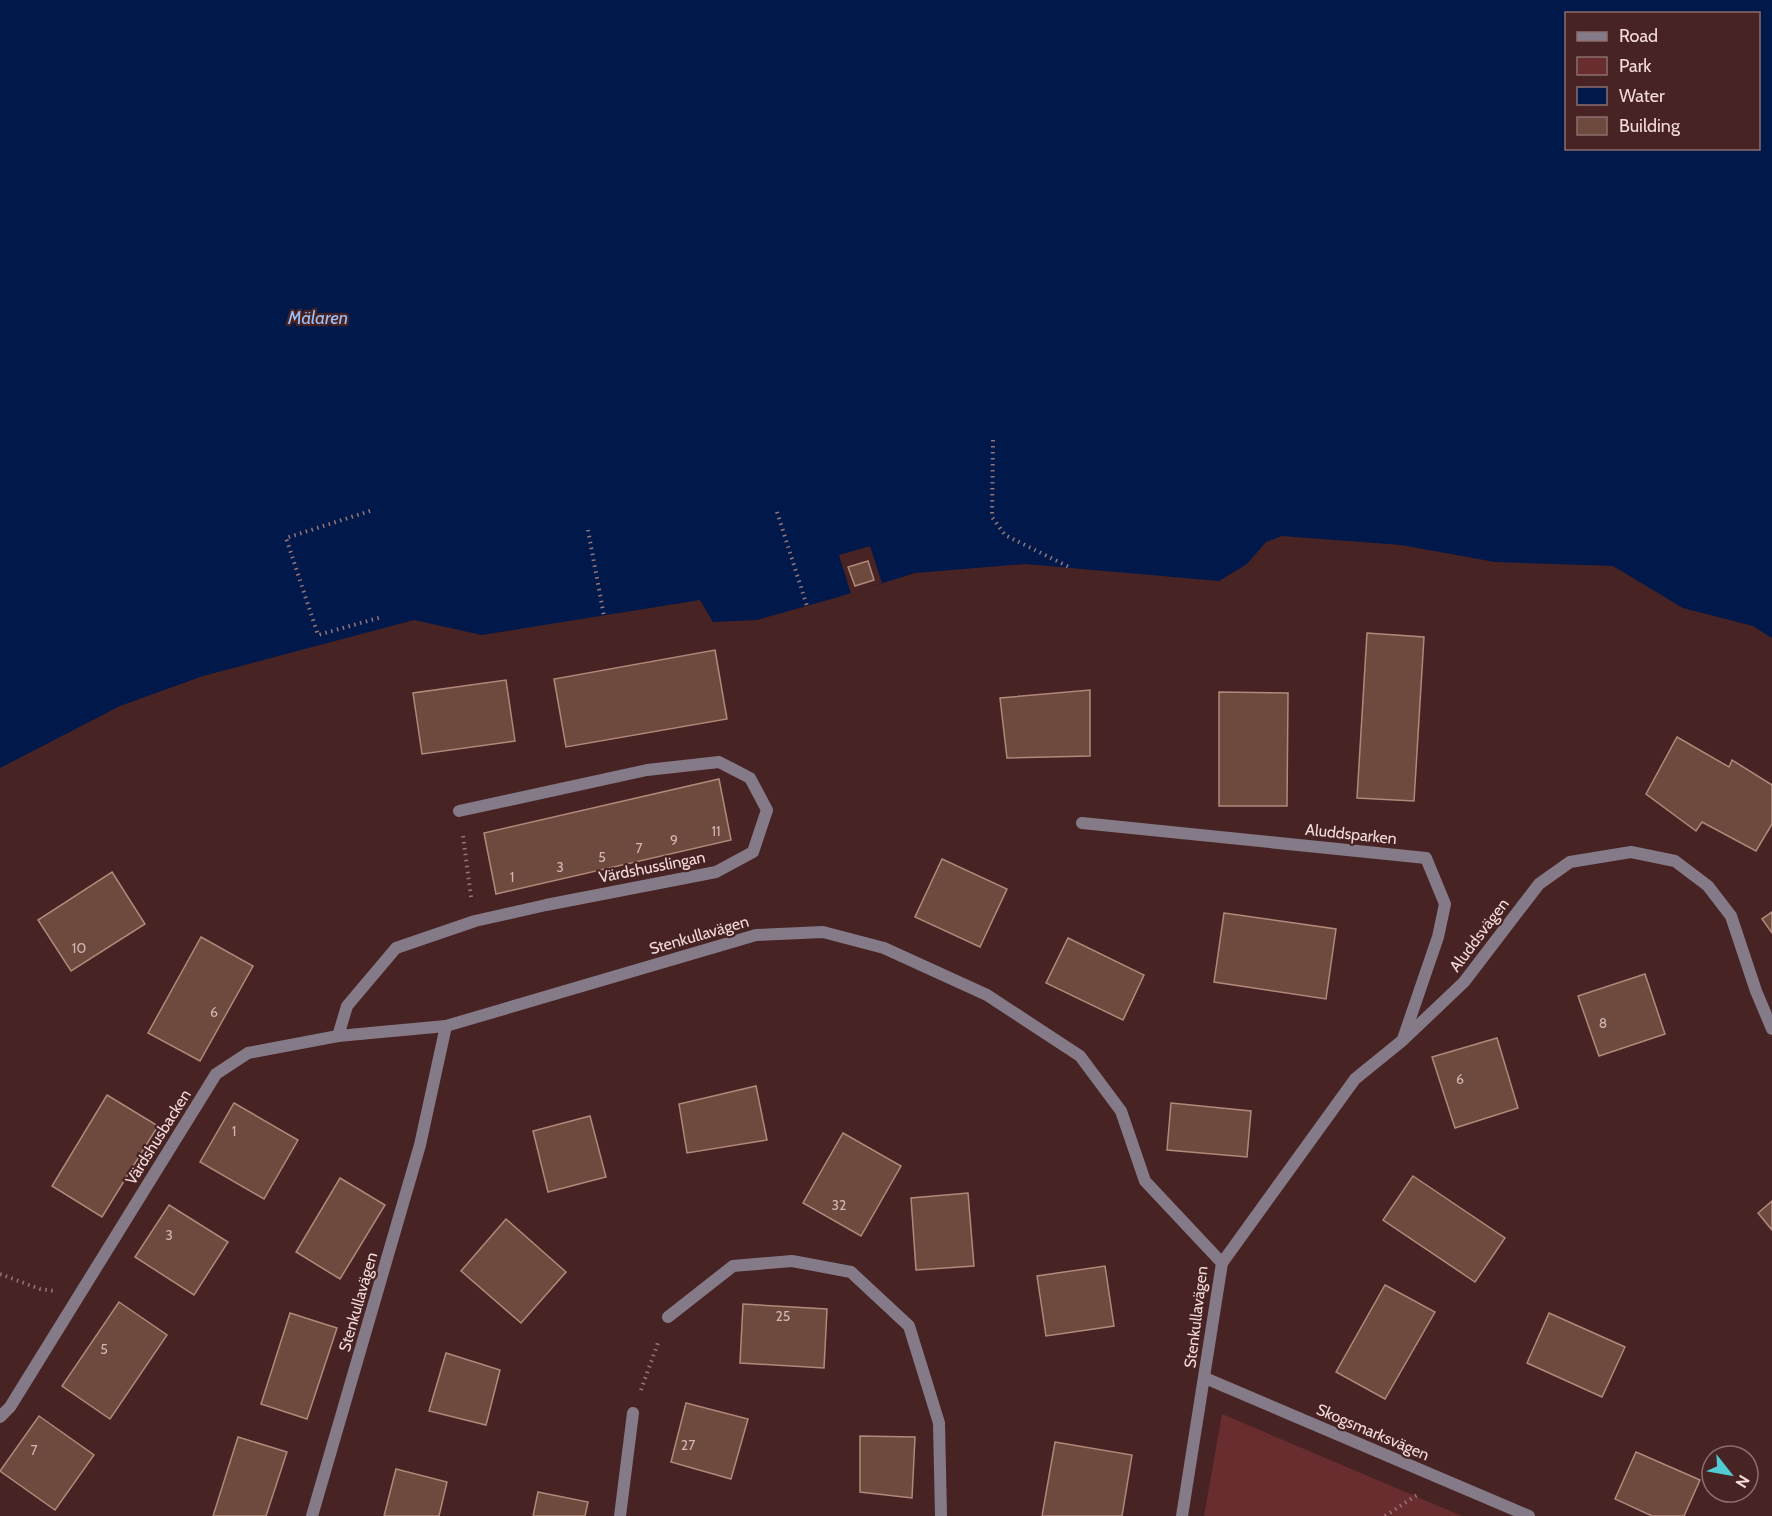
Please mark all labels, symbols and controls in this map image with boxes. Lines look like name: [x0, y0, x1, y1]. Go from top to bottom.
legend: [1565, 12, 1760, 150]
text: Road: [1619, 25, 1658, 47]
text: Park: [1619, 55, 1652, 77]
text: Water: [1619, 85, 1665, 107]
text: Building: [1619, 115, 1681, 137]
water label: Mälaren: [287, 307, 348, 329]
street label: Aluddsparken: [1304, 820, 1398, 848]
house number: 11: [711, 822, 721, 840]
house number: 9: [670, 831, 678, 849]
house number: 7: [635, 839, 643, 857]
street label: Värdshusslingan: [597, 847, 707, 887]
house number: 5: [598, 848, 606, 866]
house number: 3: [556, 858, 564, 876]
house number: 1: [510, 868, 514, 886]
street label: Aluddsvägen: [1445, 895, 1513, 975]
street label: Stenkullavägen: [647, 912, 751, 958]
house number: 10: [72, 939, 86, 957]
house number: 6: [210, 1003, 218, 1021]
house number: 8: [1599, 1014, 1607, 1032]
house number: 6: [1456, 1070, 1464, 1088]
street label: Värdshusbacken: [121, 1086, 195, 1188]
house number: 1: [232, 1122, 236, 1140]
house number: 32: [832, 1196, 846, 1214]
house number: 3: [165, 1226, 173, 1244]
street label: Stenkullavägen: [335, 1250, 381, 1354]
street label: Stenkullavägen: [1180, 1265, 1212, 1369]
house number: 25: [776, 1307, 790, 1325]
house number: 5: [100, 1340, 108, 1358]
street label: Skogsmarksvägen: [1314, 1400, 1432, 1464]
house number: 27: [681, 1436, 695, 1454]
house number: 7: [30, 1441, 38, 1459]
north arrow: [1700, 1444, 1760, 1504]
text: N: [1731, 1472, 1753, 1491]

